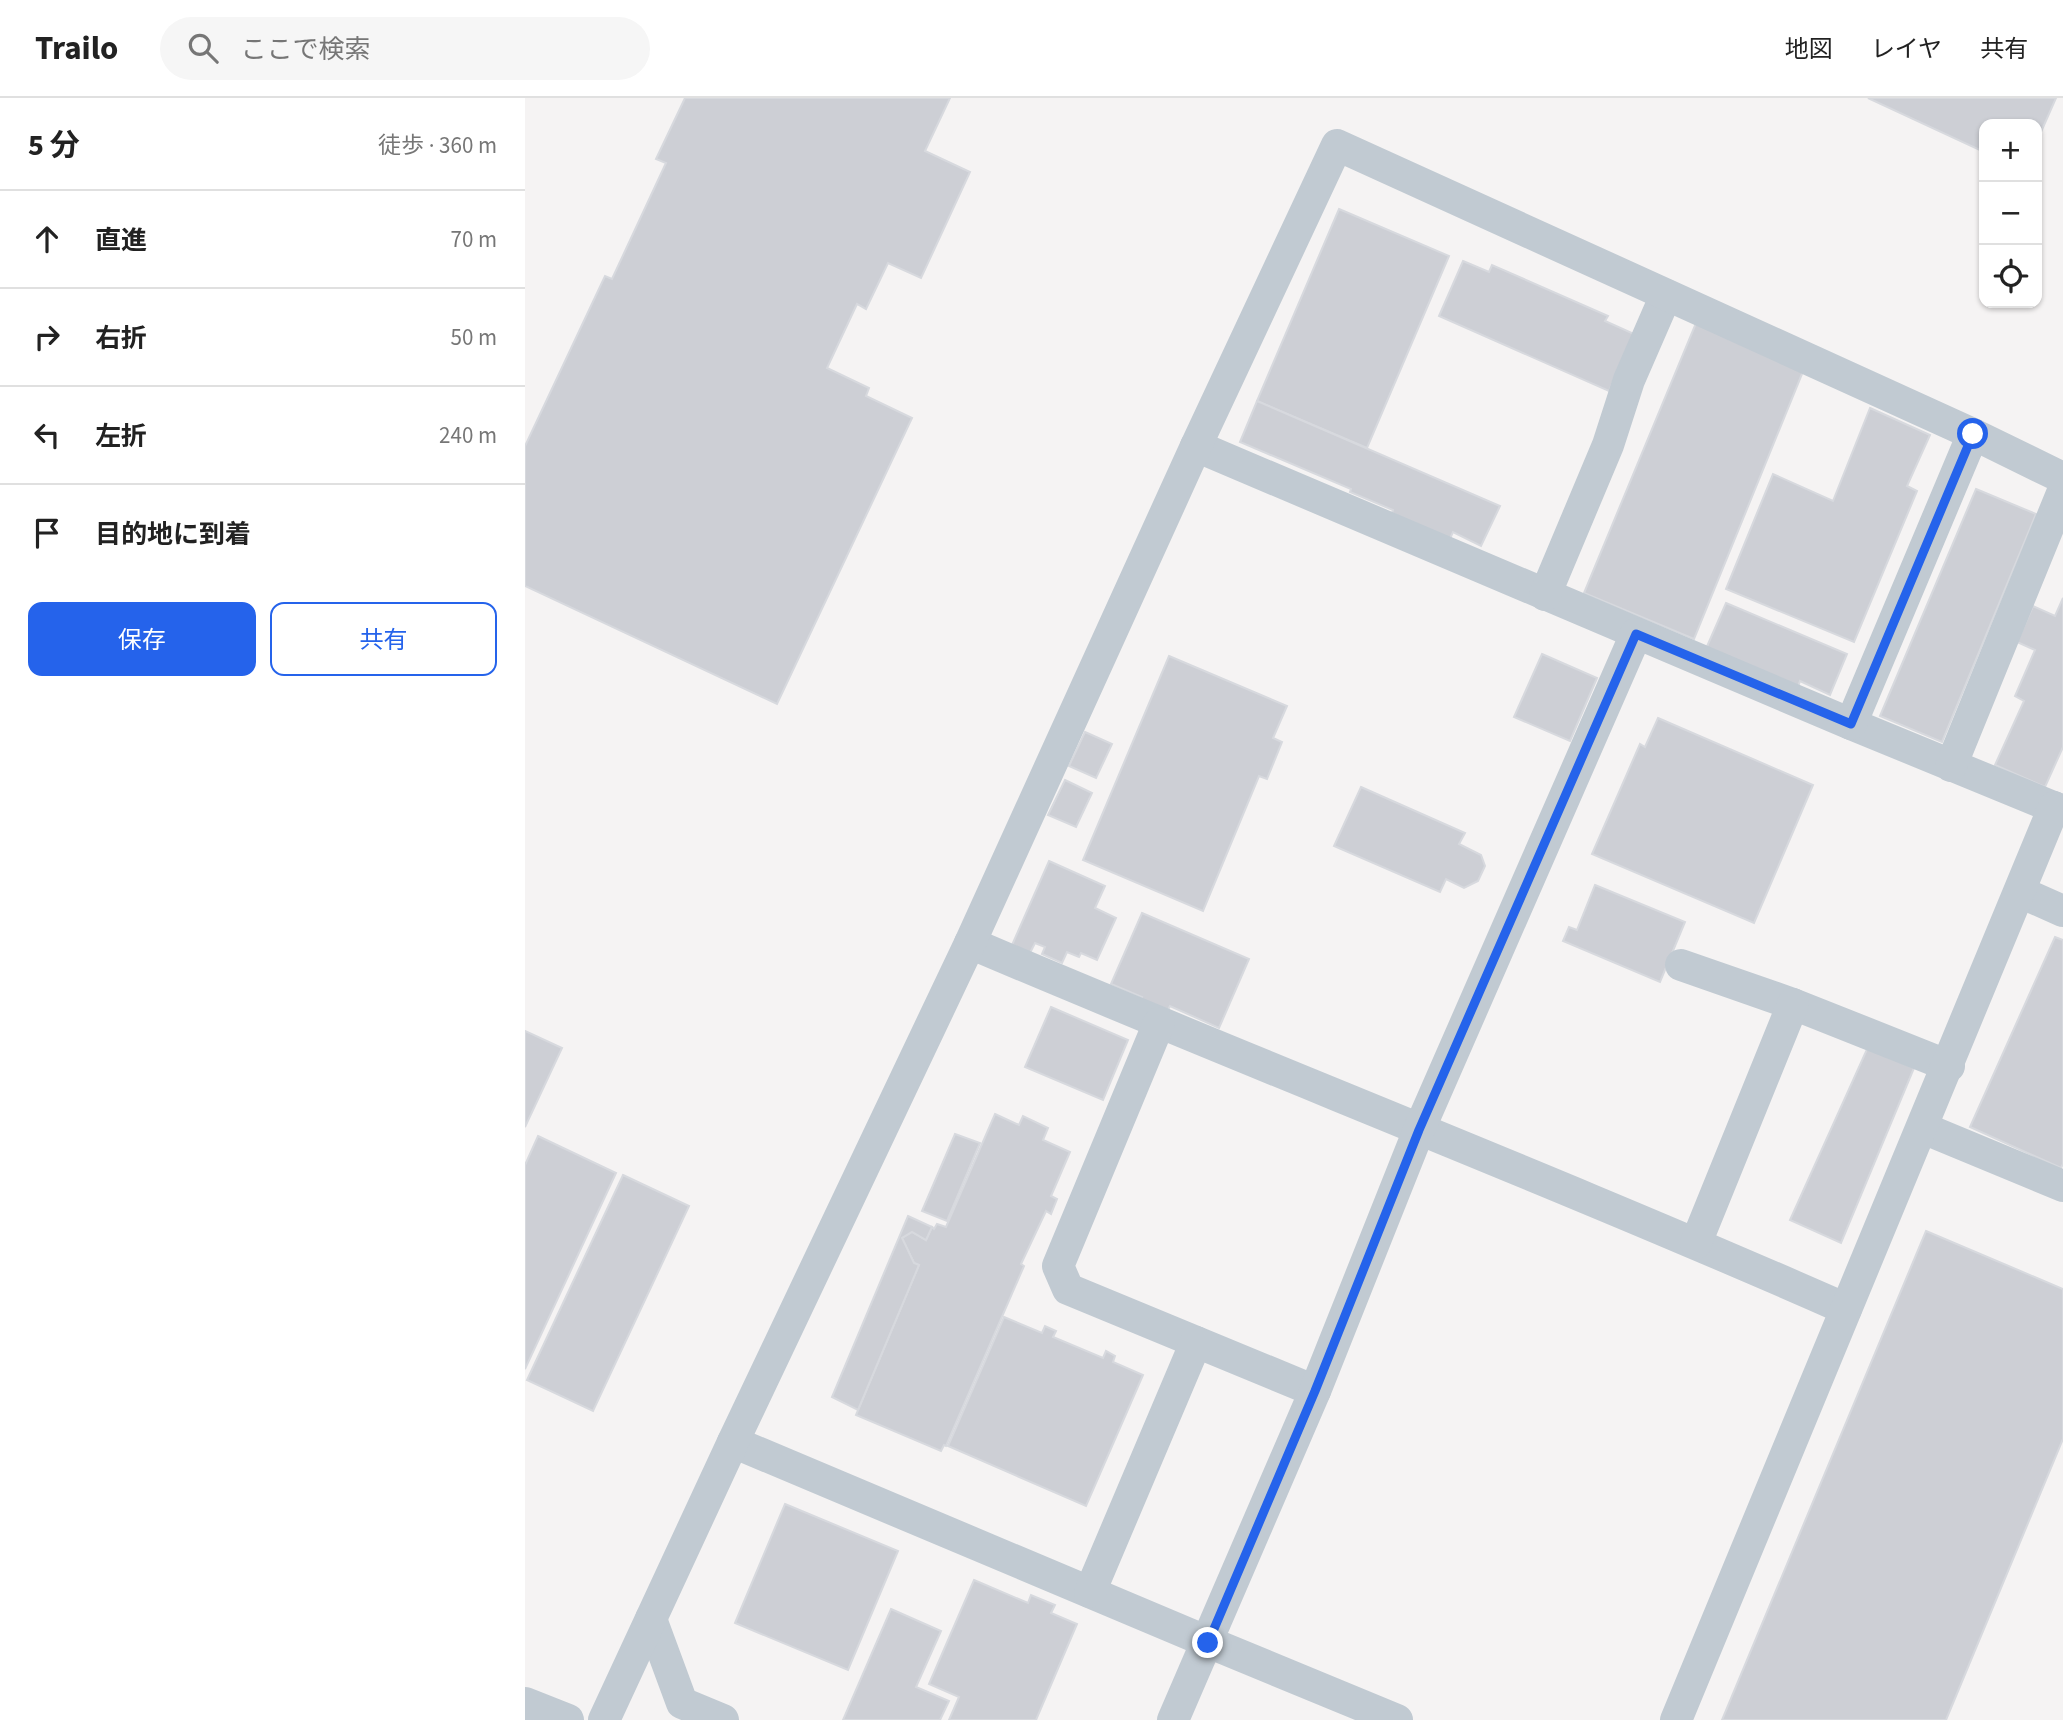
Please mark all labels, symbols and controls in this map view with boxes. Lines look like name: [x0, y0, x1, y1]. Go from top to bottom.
search box: [160, 17, 650, 80]
text: Trailo: [35, 25, 118, 72]
icon: search: [184, 29, 222, 67]
text: ここで検索: [240, 31, 370, 68]
text: 地図: [1785, 32, 1833, 67]
text: レイヤ: [1871, 32, 1942, 67]
text: 共有: [1980, 32, 2028, 67]
map controls: [1979, 119, 2042, 308]
button: +: [1979, 119, 2042, 182]
text: 5 分: [28, 124, 80, 167]
text: 徒歩 · 360 m: [378, 129, 497, 162]
button: −: [1979, 182, 2042, 245]
icon: ahead: [28, 220, 66, 258]
text: 直進: [95, 222, 147, 259]
text: 70 m: [450, 223, 497, 256]
button: locate: [1979, 245, 2042, 308]
icon: right: [28, 318, 66, 356]
text: 右折: [95, 320, 147, 357]
text: 50 m: [450, 321, 497, 354]
icon: left: [28, 416, 66, 454]
text: 左折: [95, 418, 147, 455]
route start: [1957, 418, 1988, 449]
text: 240 m: [439, 419, 497, 452]
icon: arrive: [28, 514, 66, 552]
text: 目的地に到着: [95, 516, 251, 553]
button: 保存: [28, 602, 256, 676]
button: 共有: [270, 602, 497, 676]
route end: [1192, 1627, 1223, 1658]

